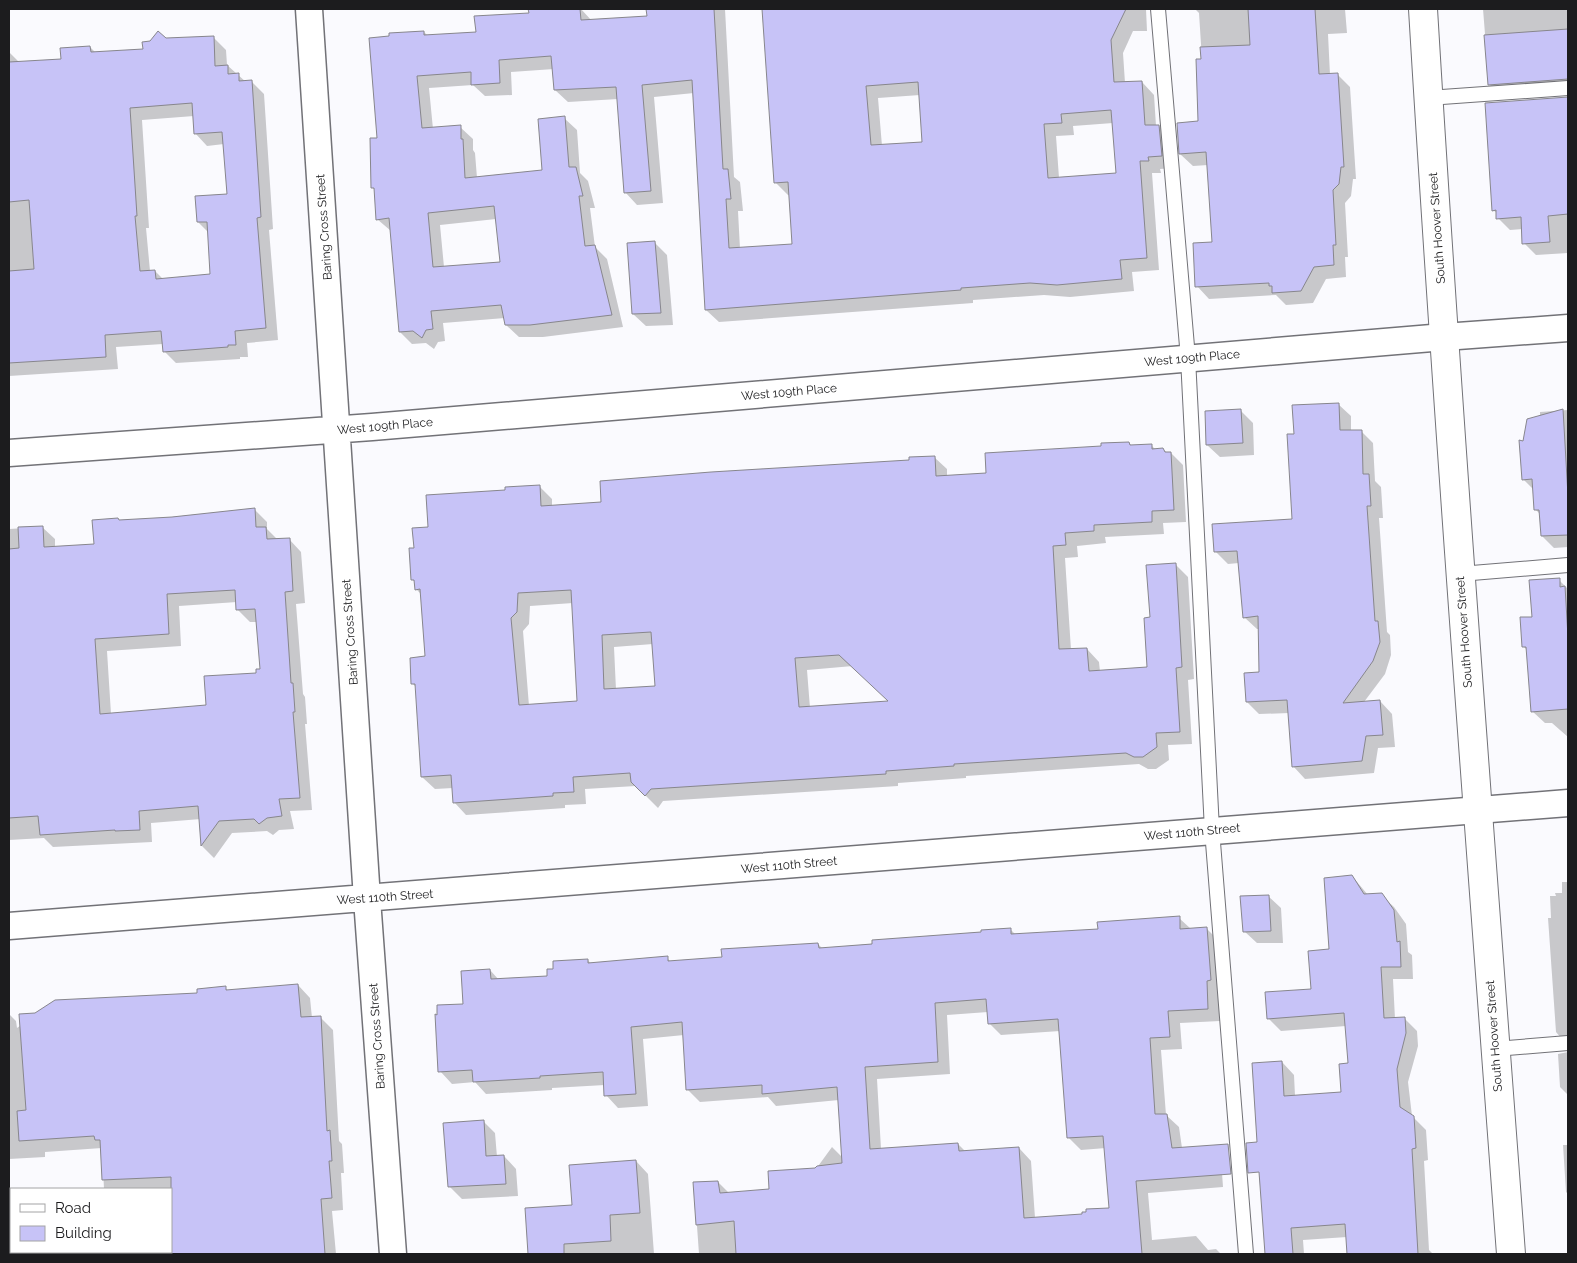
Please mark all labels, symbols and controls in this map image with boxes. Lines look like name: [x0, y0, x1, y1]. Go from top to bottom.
street label: South Hoover Street: [1426, 172, 1448, 284]
street label: Baring Cross Street: [313, 174, 335, 280]
street label: West 109th Place: [1144, 347, 1240, 369]
street label: West 109th Place: [741, 381, 837, 403]
street label: West 109th Place: [337, 415, 433, 437]
street label: South Hoover Street: [1453, 576, 1475, 688]
street label: Baring Cross Street: [339, 579, 361, 685]
street label: West 110th Street: [1143, 821, 1241, 843]
street label: West 110th Street: [740, 854, 838, 876]
street label: West 110th Street: [336, 887, 434, 907]
street label: South Hoover Street: [1483, 980, 1505, 1092]
street label: Baring Cross Street: [366, 983, 388, 1089]
legend: [10, 1188, 172, 1253]
text: Road: [55, 1199, 91, 1217]
text: Building: [55, 1224, 112, 1242]

